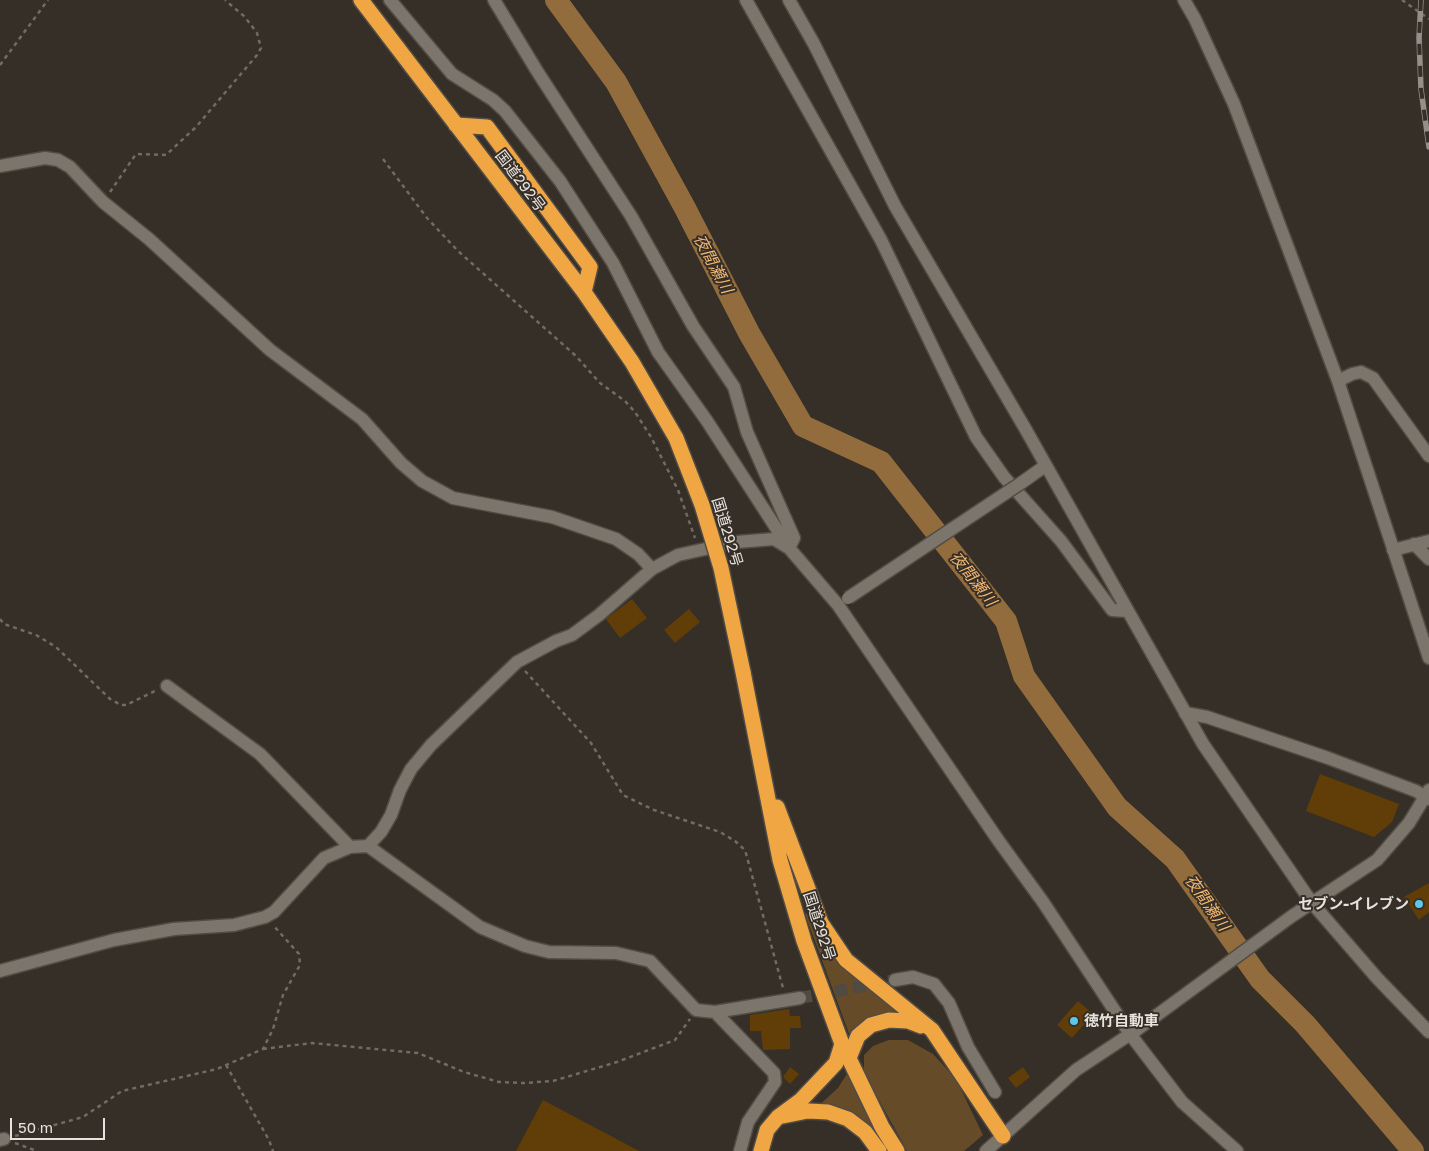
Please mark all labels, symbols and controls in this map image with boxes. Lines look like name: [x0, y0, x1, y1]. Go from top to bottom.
street label: 国道292号: [491, 147, 549, 215]
water label: 夜間瀬川: [690, 231, 736, 297]
street label: 国道292号: [708, 495, 746, 569]
water label: 夜間瀬川: [946, 548, 1000, 610]
water label: 夜間瀬川: [1181, 871, 1233, 935]
street label: 国道292号: [799, 889, 839, 963]
place label: セブン-イレブン: [1298, 895, 1409, 913]
marker: セブン-イレブン: [1413, 898, 1425, 910]
place label: 徳竹自動車: [1084, 1012, 1159, 1030]
marker: 徳竹自動車: [1068, 1015, 1080, 1027]
scale bar: [12, 1108, 108, 1140]
text: 50 m: [18, 1118, 53, 1136]

